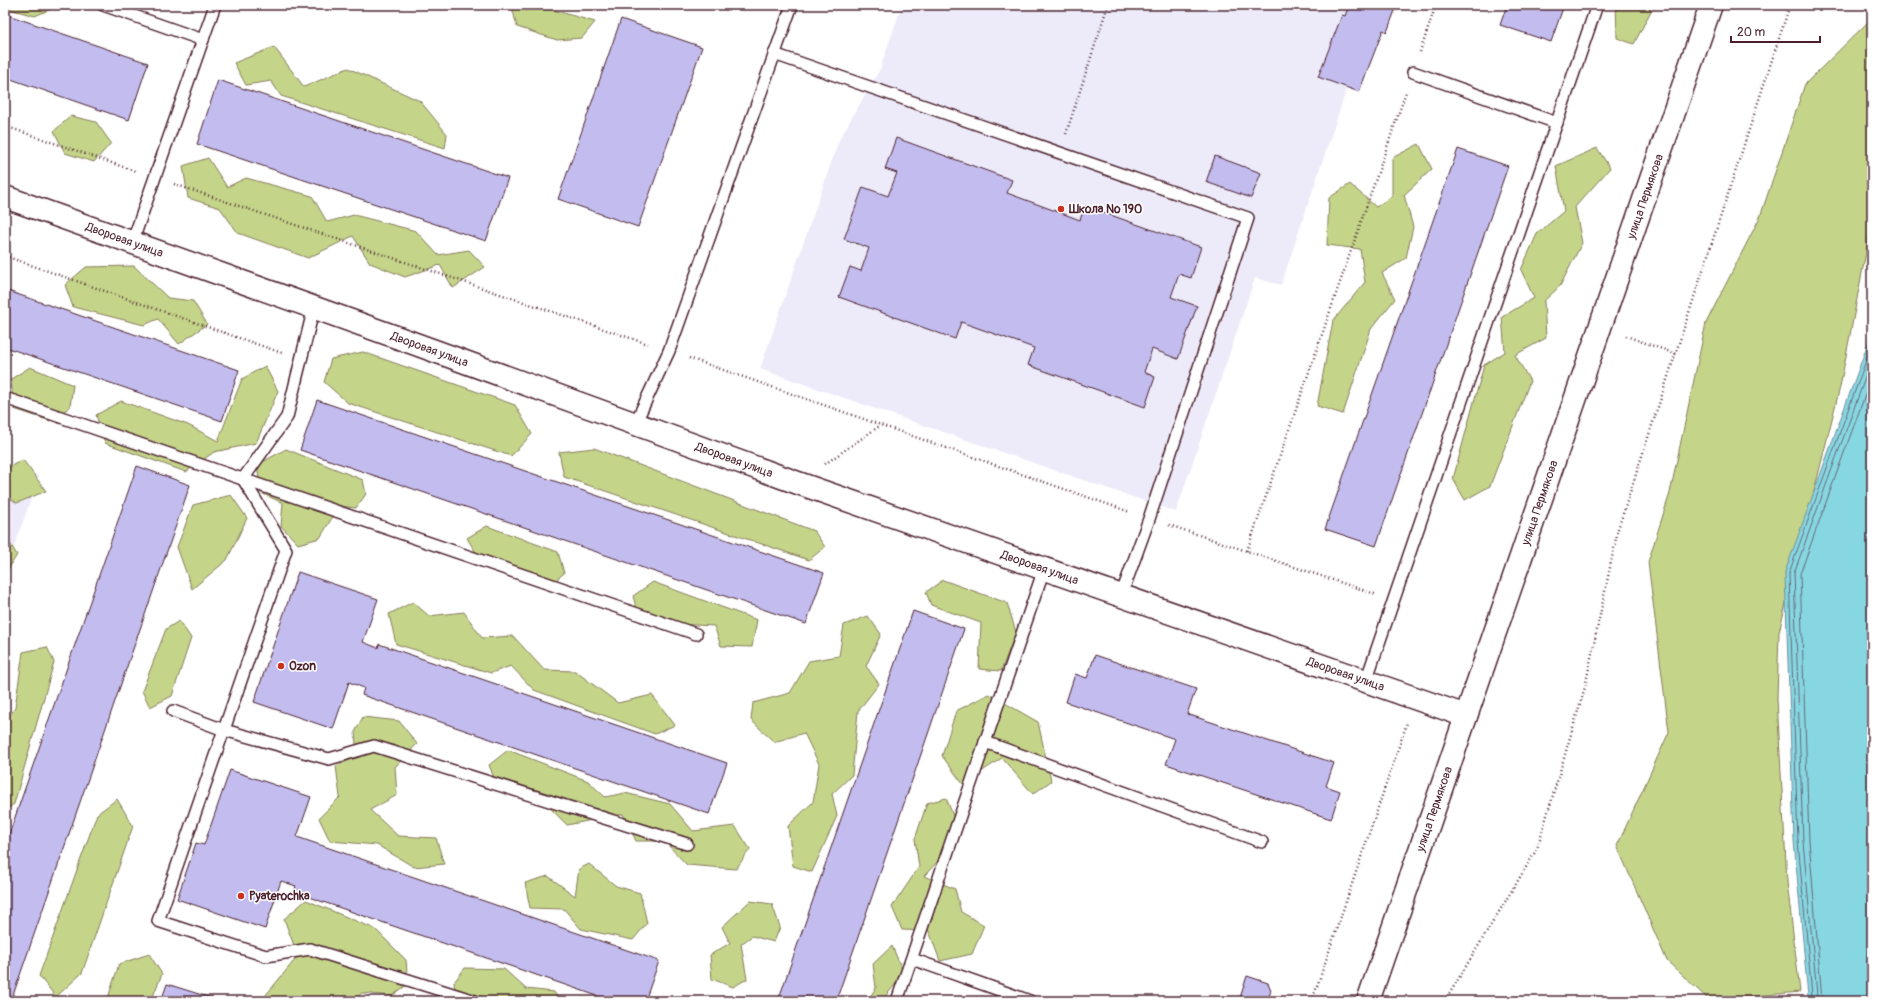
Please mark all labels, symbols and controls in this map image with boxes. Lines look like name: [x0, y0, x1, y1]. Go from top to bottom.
scale bar: [1731, 18, 1820, 44]
text: 20 m: [1737, 25, 1766, 40]
street label: улица Пермякова: [1624, 152, 1667, 242]
place label: Школа № 190: [1068, 202, 1142, 217]
marker: Школа № 190: [1056, 204, 1066, 214]
street label: Дворовая улица: [83, 219, 166, 261]
street label: Дворовая улица: [388, 328, 471, 371]
street label: Дворовая улица: [692, 439, 775, 481]
street label: улица Пермякова: [1518, 458, 1562, 548]
street label: Дворовая улица: [998, 547, 1081, 588]
street label: Дворовая улица: [1304, 654, 1387, 695]
place label: Ozon: [289, 659, 316, 674]
marker: Ozon: [276, 661, 286, 671]
street label: улица Пермякова: [1413, 764, 1456, 855]
place label: Pyaterochka: [249, 889, 310, 904]
marker: Pyaterochka: [236, 891, 246, 901]

